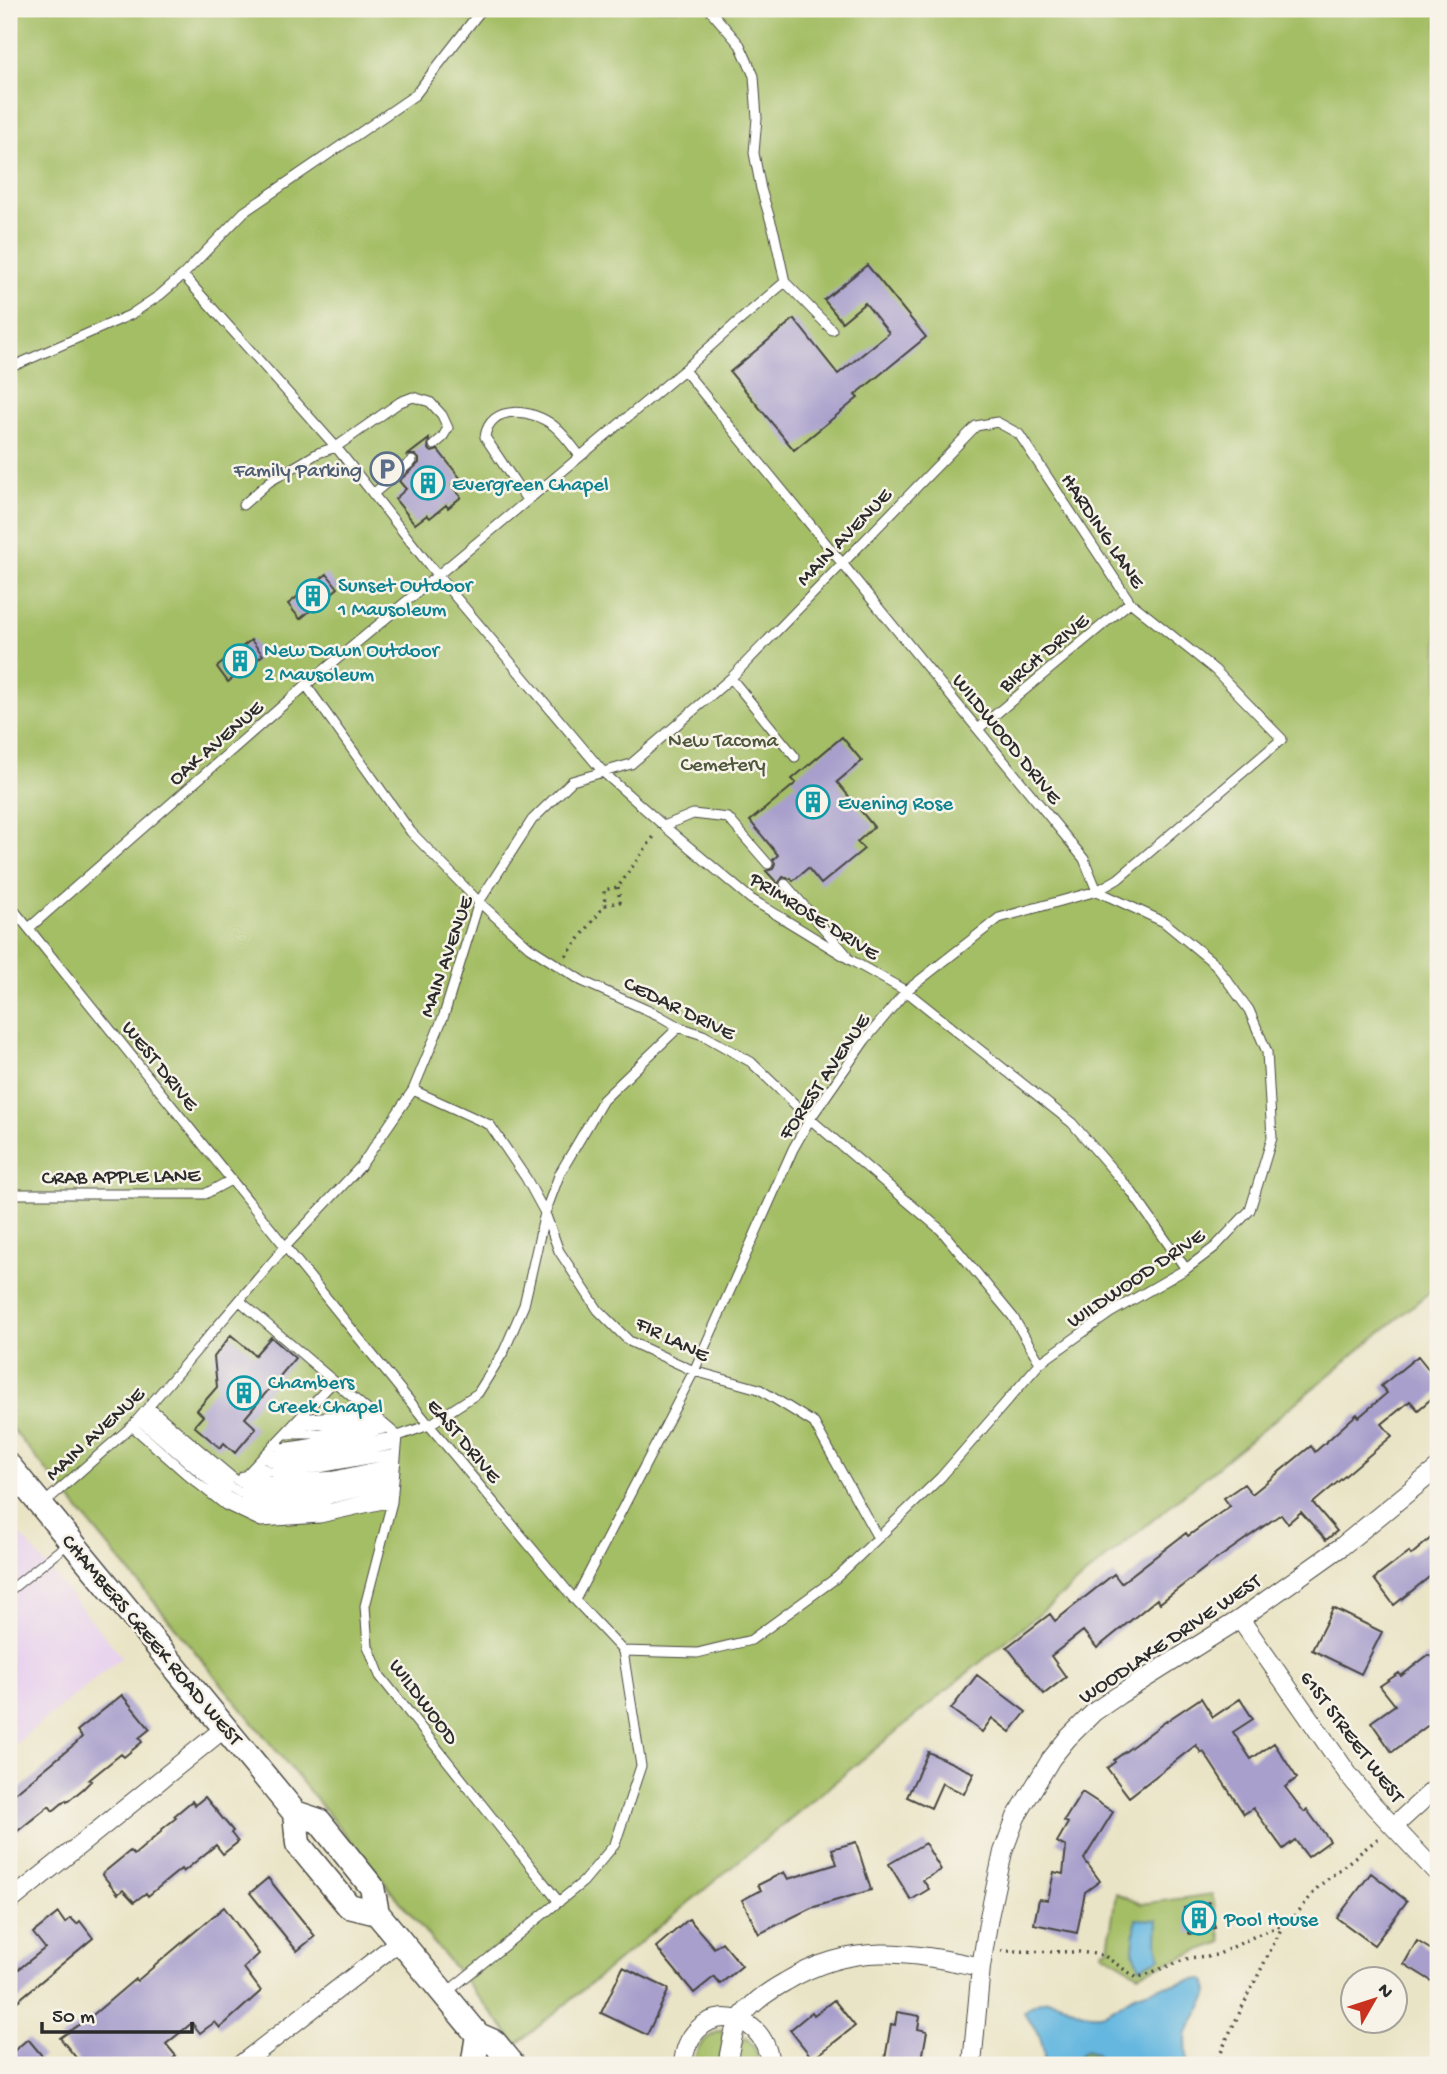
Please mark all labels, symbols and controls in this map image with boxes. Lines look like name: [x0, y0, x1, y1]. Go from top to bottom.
parking icon: Family Parking: [368, 450, 406, 488]
place label: Family Parking: [233, 460, 362, 485]
building icon: Evergreen Chapel: [409, 464, 447, 502]
street label: HARDING LANE: [1054, 470, 1149, 595]
place label: Evergreen Chapel: [452, 474, 609, 499]
street label: MAIN AVENUE: [793, 484, 899, 593]
place label: Sunset Outdoor 1 Mausoleum: [337, 575, 474, 624]
building icon: Sunset Outdoor 1 Mausoleum: [294, 577, 332, 615]
street label: BIRCH DRIVE: [994, 609, 1096, 700]
place label: New Dawn Outdoor 2 Mausoleum: [264, 640, 441, 689]
building icon: New Dawn Outdoor 2 Mausoleum: [221, 642, 259, 680]
street label: WILDWOOD DRIVE: [945, 670, 1066, 811]
street label: OAK AVENUE: [165, 696, 271, 793]
park label: New Tacoma Cemetery: [668, 730, 779, 779]
building icon: Evening Rose: [794, 783, 832, 821]
place label: Evening Rose: [838, 793, 954, 818]
street label: PRIMROSE DRIVE: [743, 868, 883, 968]
street label: MAIN AVENUE: [416, 892, 481, 1021]
street label: CEDAR DRIVE: [619, 972, 739, 1048]
street label: FOREST AVENUE: [774, 1010, 878, 1146]
street label: WEST DRIVE: [115, 1017, 203, 1118]
street label: CRAB APPLE LANE: [42, 1165, 202, 1192]
street label: WILDWOOD DRIVE: [1063, 1224, 1211, 1335]
street label: FIR LANE: [630, 1312, 713, 1370]
place label: Chambers Creek Chapel: [268, 1372, 383, 1421]
building icon: Chambers Creek Chapel: [225, 1374, 263, 1412]
street label: MAIN AVENUE: [42, 1383, 152, 1488]
street label: EAST DRIVE: [420, 1395, 506, 1490]
street label: CHAMBERS CREEK ROAD WEST: [54, 1530, 247, 1753]
street label: WOODLAKE DRIVE WEST: [1075, 1570, 1268, 1711]
street label: WILDWOOD: [382, 1655, 463, 1751]
street label: 61ST STREET WEST: [1292, 1667, 1408, 1810]
building icon: Pool House: [1180, 1899, 1218, 1937]
place label: Pool House: [1223, 1909, 1319, 1934]
north arrow: [1338, 1966, 1408, 2036]
text: N: [1372, 1979, 1397, 2004]
scale bar: [42, 1990, 192, 2034]
text: 50 m: [52, 2006, 95, 2031]

